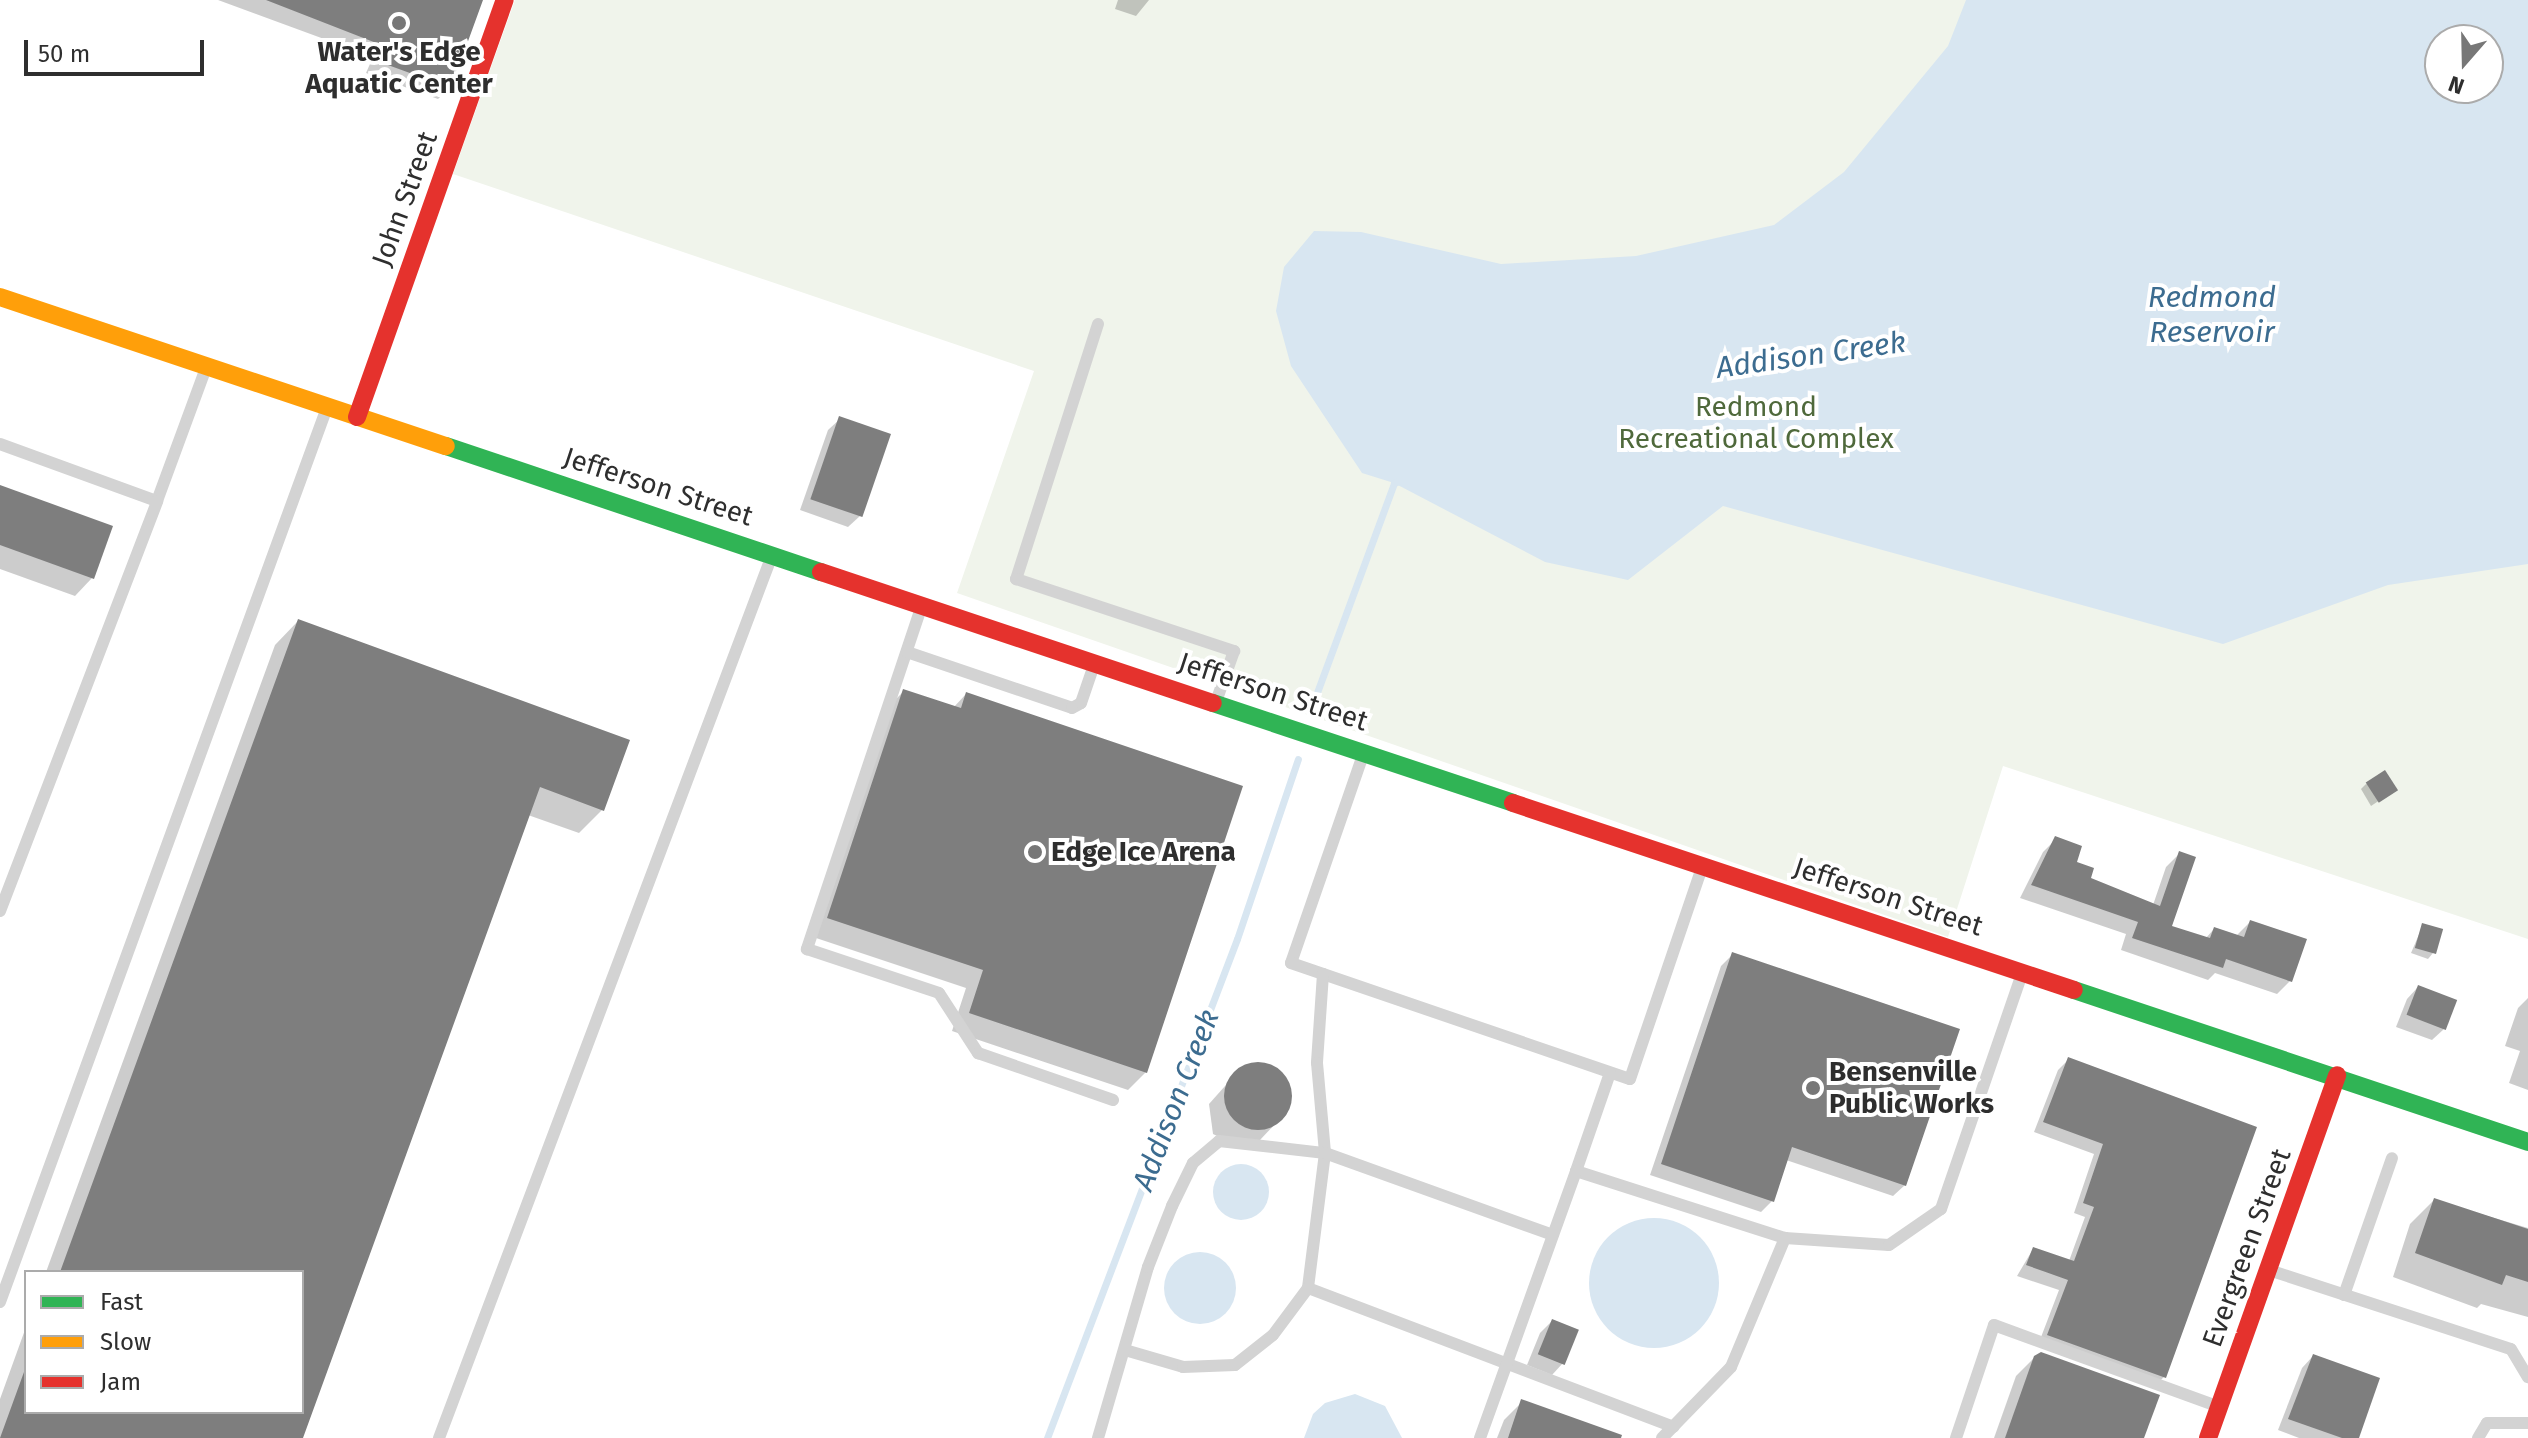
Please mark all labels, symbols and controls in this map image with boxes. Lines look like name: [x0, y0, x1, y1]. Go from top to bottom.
marker: Water's Edge Aquatic Center: [390, 14, 408, 32]
scale bar: [28, 24, 208, 74]
north arrow: [2424, 24, 2504, 104]
place label: Water's Edge Aquatic Center: [305, 35, 493, 101]
text: 50 m: [38, 40, 90, 68]
text: N: [2445, 70, 2468, 100]
street label: John Street: [365, 127, 445, 271]
water label: Redmond Reservoir: [2148, 279, 2276, 350]
water label: Addison Creek: [1714, 324, 1908, 386]
park label: Redmond Recreational Complex: [1618, 390, 1894, 456]
street label: Jefferson Street: [559, 441, 757, 533]
street label: Jefferson Street: [1174, 646, 1372, 738]
place label: Edge Ice Arena: [1051, 835, 1236, 869]
marker: Edge Ice Arena: [1026, 843, 1044, 861]
street label: Jefferson Street: [1789, 851, 1987, 943]
water label: Addison Creek: [1125, 1004, 1227, 1196]
place label: Bensenville Public Works: [1829, 1055, 1994, 1121]
marker: Bensenville Public Works: [1804, 1079, 1822, 1097]
street label: Evergreen Street: [2196, 1144, 2298, 1352]
legend: [24, 1270, 304, 1414]
text: Fast: [100, 1288, 143, 1316]
text: Slow: [100, 1328, 151, 1356]
text: Jam: [100, 1368, 141, 1396]

